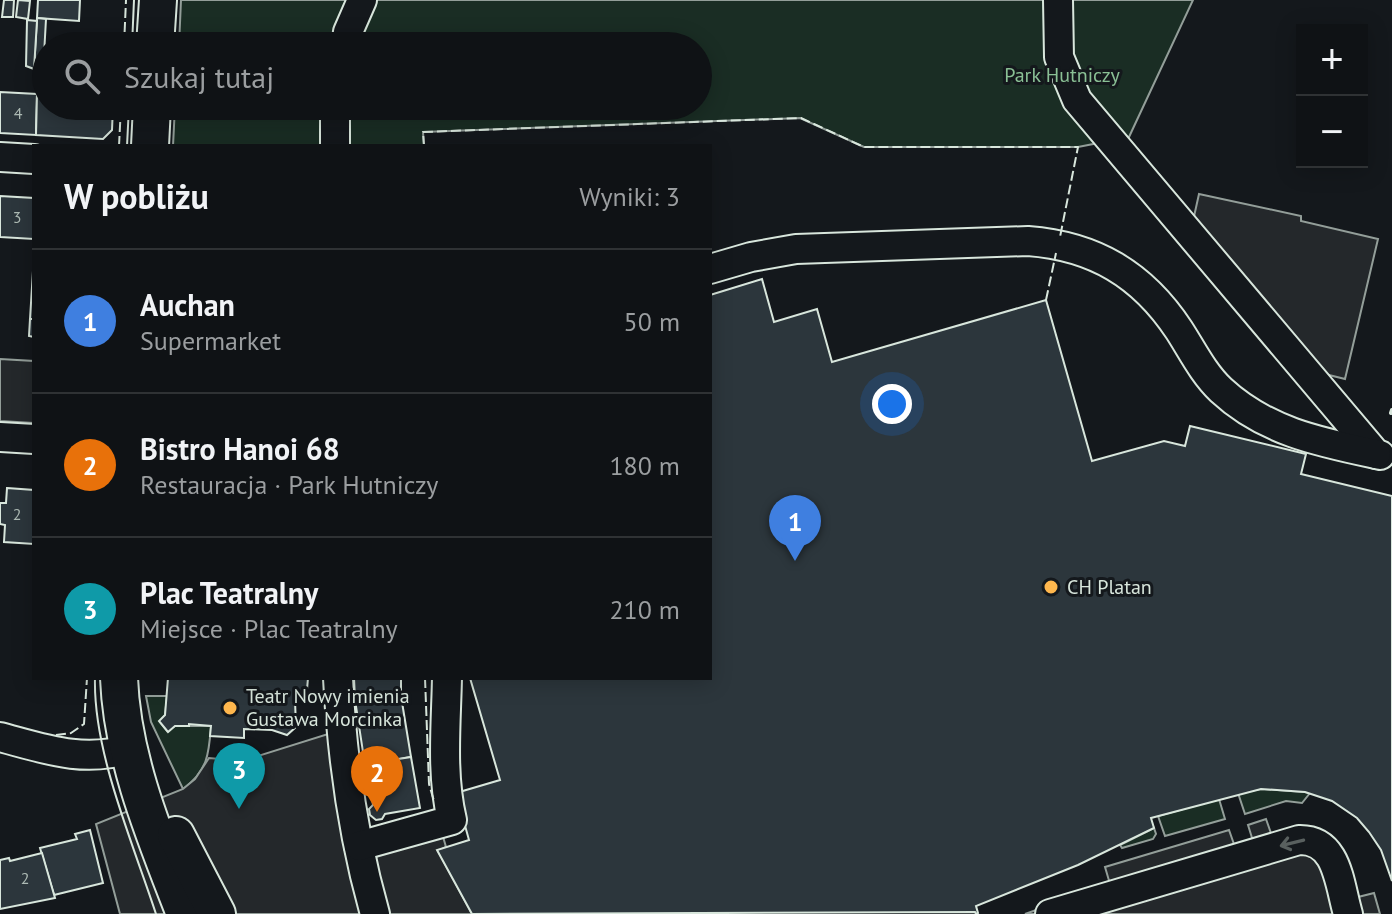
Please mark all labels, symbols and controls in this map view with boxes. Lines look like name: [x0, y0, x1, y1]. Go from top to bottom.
map controls: [1296, 24, 1368, 168]
button: +: [1296, 24, 1368, 96]
search box: [32, 32, 712, 120]
icon: search: [60, 54, 104, 98]
text: Szukaj tutaj: [124, 57, 274, 96]
park label: Park Hutniczy: [1004, 62, 1120, 88]
button: −: [1296, 96, 1368, 168]
house number: 4: [14, 103, 23, 123]
text: W pobliżu: [64, 174, 209, 218]
text: Wyniki: 3: [579, 180, 680, 213]
house number: 3: [13, 207, 21, 227]
text: Auchan: [140, 285, 235, 324]
text: 1: [83, 305, 97, 338]
text: 50 m: [624, 305, 680, 338]
text: Supermarket: [140, 324, 281, 357]
your location: [872, 384, 912, 424]
text: Bistro Hanoi 68: [140, 429, 340, 468]
text: 2: [83, 449, 97, 482]
text: 180 m: [609, 449, 680, 482]
text: Restauracja · Park Hutniczy: [140, 468, 438, 501]
pin: 1: [769, 495, 821, 561]
house number: 2: [13, 504, 21, 524]
text: Plac Teatralny: [140, 573, 318, 612]
place label: CH Platan: [1067, 574, 1152, 600]
marker: CH Platan: [1042, 578, 1060, 596]
text: 3: [83, 593, 97, 626]
text: 210 m: [609, 593, 680, 626]
text: Miejsce · Plac Teatralny: [140, 612, 398, 645]
place label: Teatr Nowy imienia Gustawa Morcinka: [246, 683, 410, 732]
marker: Teatr Nowy imienia Gustawa Morcinka: [221, 699, 239, 717]
pin: 3: [213, 743, 265, 809]
pin: 2: [351, 746, 403, 812]
one-way arrow: [1280, 837, 1306, 852]
house number: 2: [21, 868, 29, 888]

